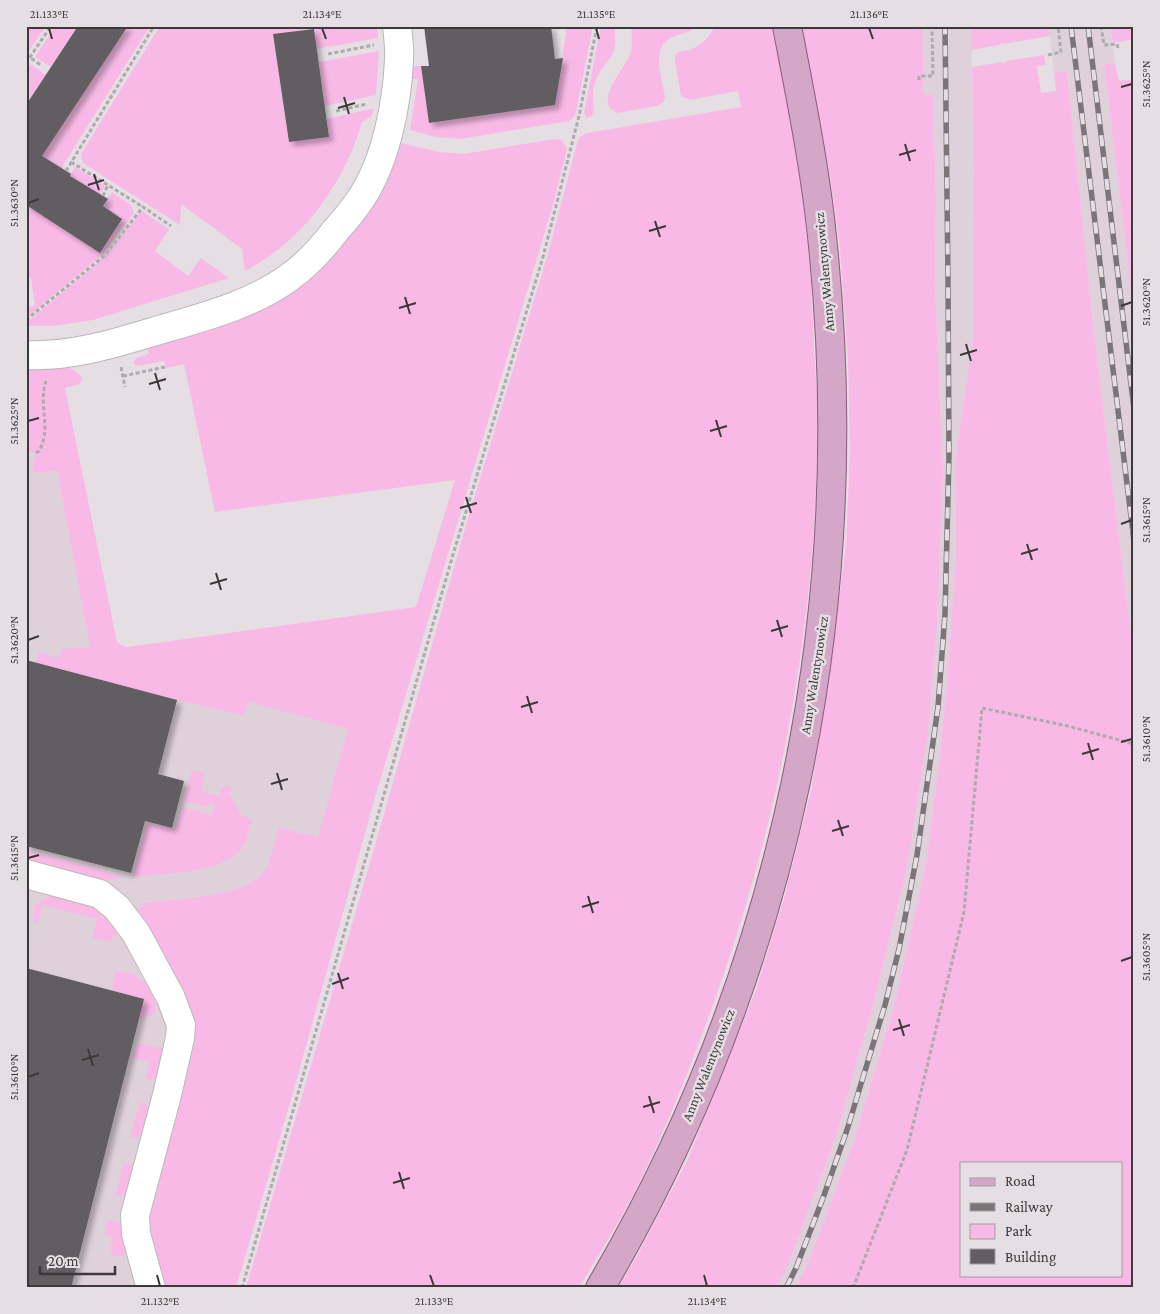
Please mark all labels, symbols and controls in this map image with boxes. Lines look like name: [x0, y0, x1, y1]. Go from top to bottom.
text: 21.133°E: [30, 7, 69, 21]
text: 21.134°E: [303, 7, 342, 21]
text: 21.135°E: [577, 7, 616, 21]
text: 21.136°E: [850, 7, 889, 21]
text: 51.3625°N: [1139, 60, 1153, 108]
text: 51.3630°N: [7, 179, 21, 227]
street label: Anny Walentynowicz: [811, 212, 837, 332]
text: 51.3620°N: [1139, 278, 1153, 326]
text: 51.3625°N: [7, 397, 21, 445]
text: 51.3615°N: [1139, 497, 1153, 543]
street label: Anny Walentynowicz: [797, 615, 831, 735]
text: 51.3620°N: [7, 616, 21, 664]
text: 51.3610°N: [1139, 715, 1153, 763]
text: 51.3615°N: [7, 835, 21, 881]
text: 51.3605°N: [1139, 933, 1153, 981]
street label: Anny Walentynowicz: [678, 1007, 738, 1123]
text: 51.3610°N: [7, 1053, 21, 1101]
legend: [960, 1162, 1122, 1276]
text: Road: [1005, 1173, 1036, 1189]
text: Railway: [1005, 1199, 1053, 1216]
text: Park: [1005, 1223, 1032, 1239]
scale bar: [40, 1244, 115, 1276]
text: Building: [1005, 1249, 1056, 1266]
text: 20 m: [48, 1253, 79, 1269]
text: 21.132°E: [141, 1294, 180, 1308]
text: 21.133°E: [415, 1294, 454, 1308]
text: 21.134°E: [688, 1294, 727, 1308]

